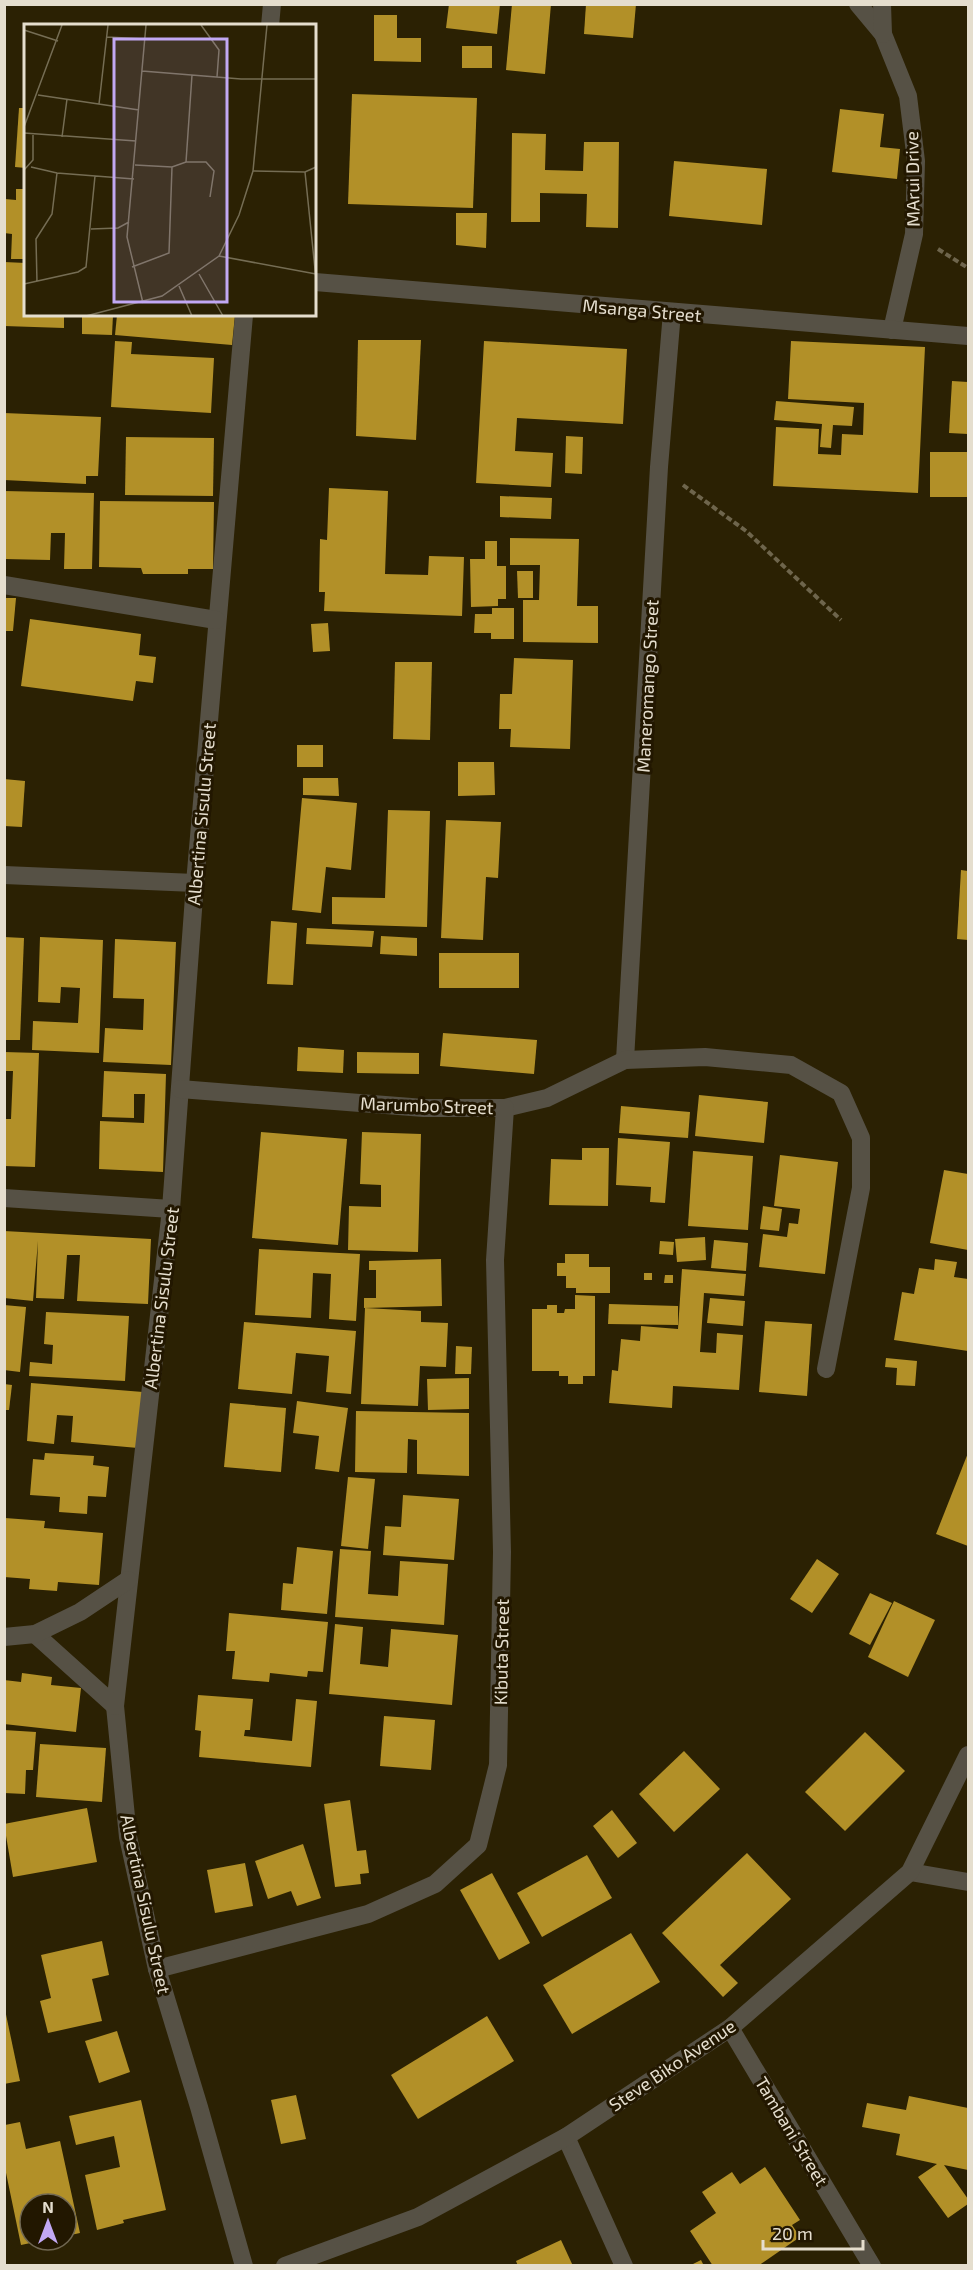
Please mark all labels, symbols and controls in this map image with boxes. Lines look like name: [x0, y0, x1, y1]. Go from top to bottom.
inset map: [24, 24, 316, 316]
street label: MArui Drive: [900, 131, 924, 227]
street label: Msanga Street: [582, 294, 702, 326]
street label: Maneromango Street: [631, 599, 663, 773]
street label: Albertina Sisulu Street: [182, 722, 220, 906]
street label: Marumbo Street: [360, 1092, 494, 1118]
street label: Albertina Sisulu Street: [139, 1206, 183, 1390]
street label: Kibuta Street: [489, 1598, 513, 1705]
street label: Albertina Sisulu Street: [116, 1812, 176, 1996]
street label: Steve Biko Avenue: [604, 2014, 740, 2116]
street label: Tambani Street: [751, 2072, 833, 2190]
north arrow: [18, 2192, 78, 2252]
text: N: [42, 2197, 54, 2216]
scale bar: [763, 2213, 864, 2251]
text: 20 m: [772, 2222, 813, 2244]

